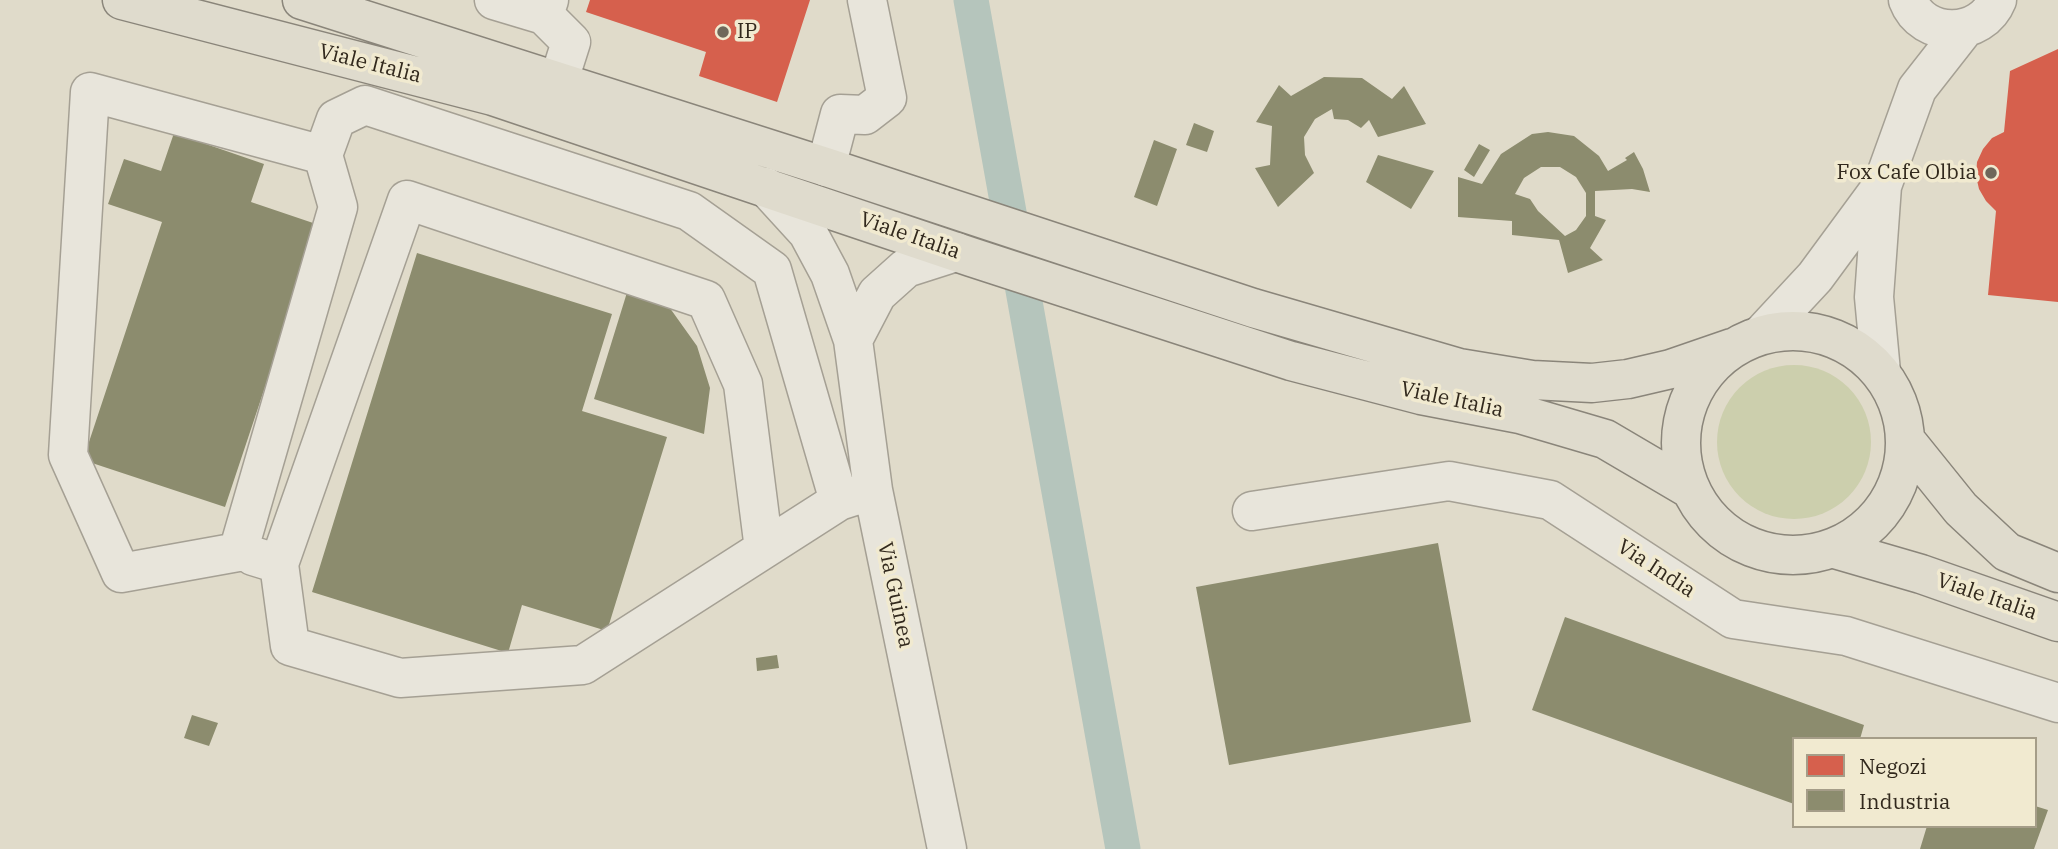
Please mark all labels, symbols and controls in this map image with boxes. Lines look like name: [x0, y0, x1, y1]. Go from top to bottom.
place label: IP: [737, 19, 757, 45]
marker: IP: [715, 24, 731, 40]
street label: Viale Italia: [316, 39, 424, 89]
place label: Fox Cafe Olbia: [1837, 160, 1977, 186]
marker: Fox Cafe Olbia: [1983, 165, 1999, 181]
street label: Viale Italia: [856, 207, 964, 265]
street label: Viale Italia: [1398, 377, 1506, 423]
street label: Via India: [1612, 534, 1700, 604]
street label: Via Guinea: [871, 540, 919, 650]
street label: Viale Italia: [1933, 568, 2041, 626]
legend: [1792, 737, 2037, 828]
text: Negozi: [1859, 752, 1927, 780]
text: Industria: [1859, 787, 1950, 815]

